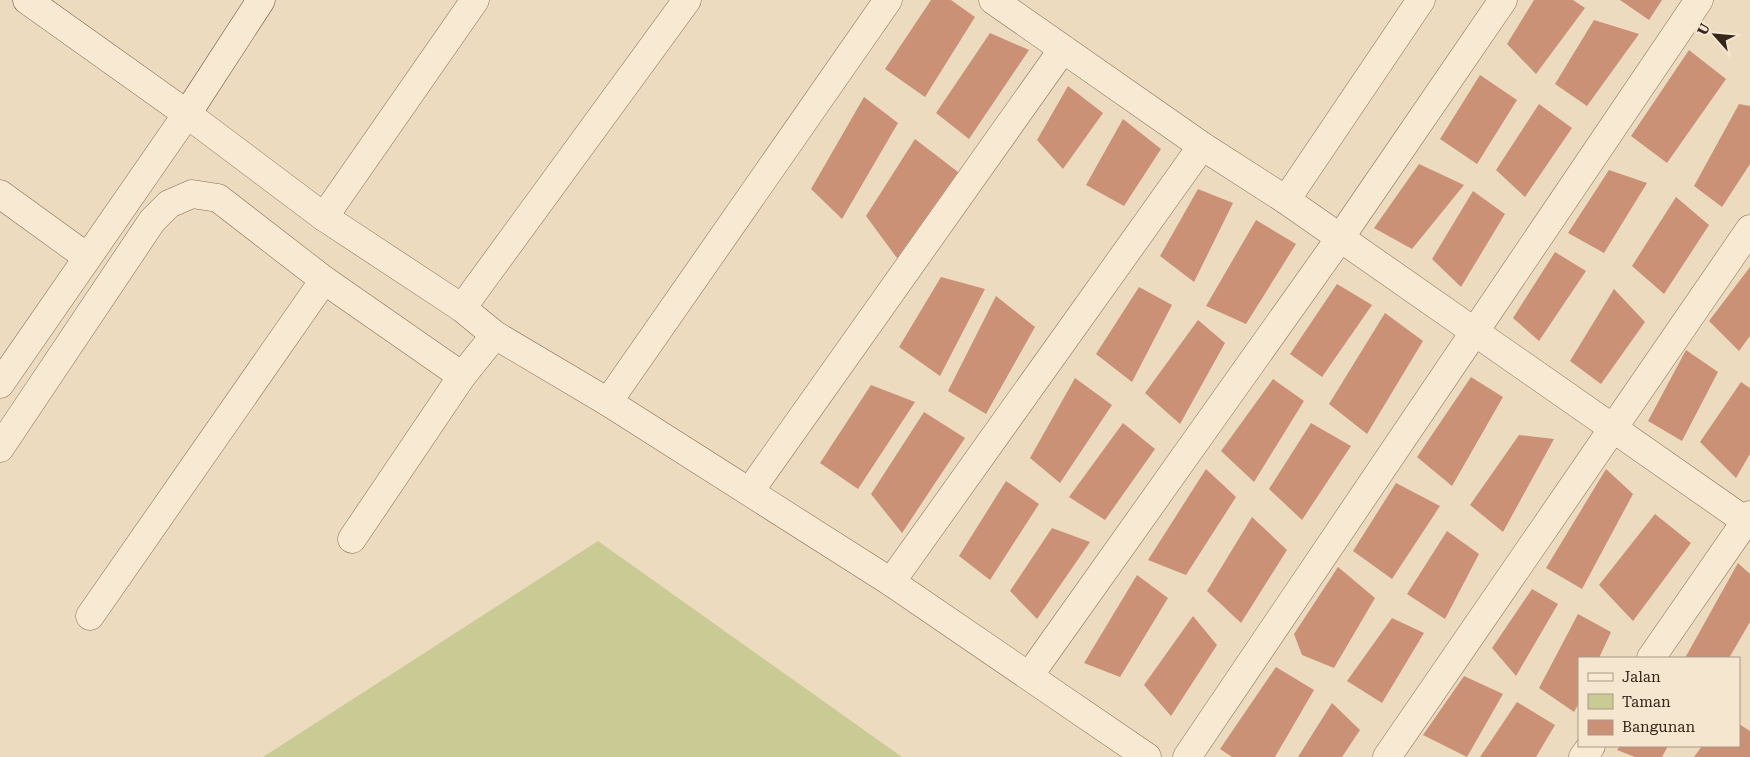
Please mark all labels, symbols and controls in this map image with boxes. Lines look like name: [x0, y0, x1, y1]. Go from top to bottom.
north arrow: [1690, 10, 1740, 60]
text: U: [1694, 20, 1713, 38]
legend: [1578, 657, 1740, 747]
text: Jalan: [1622, 668, 1661, 686]
text: Taman: [1622, 693, 1671, 711]
text: Bangunan: [1622, 718, 1695, 736]

